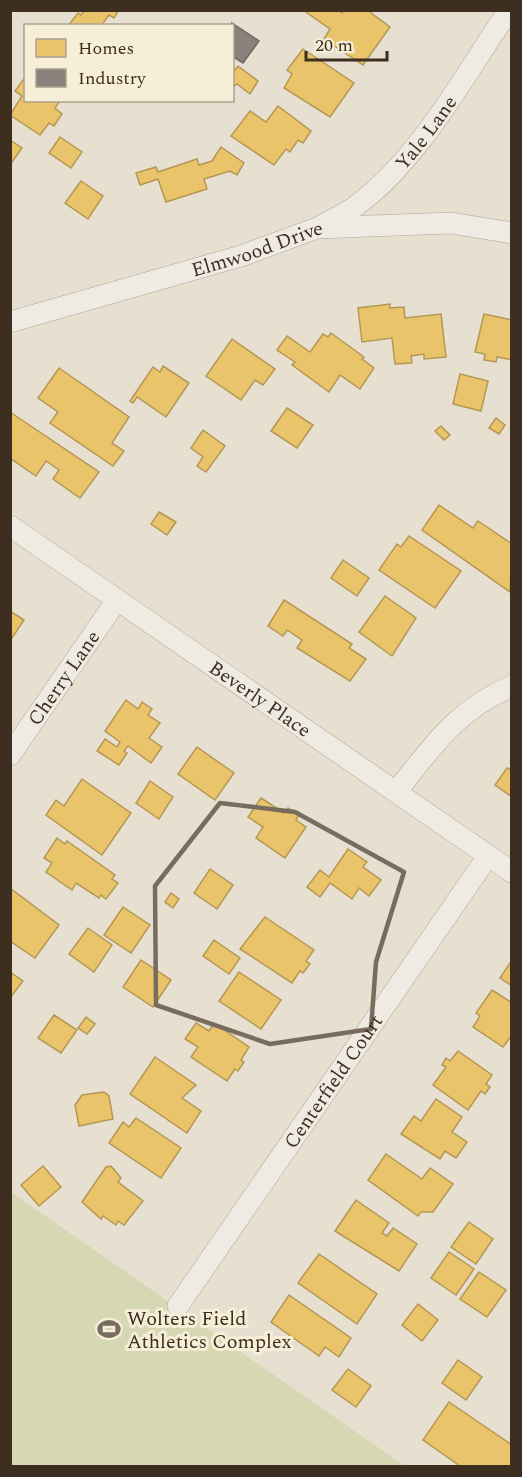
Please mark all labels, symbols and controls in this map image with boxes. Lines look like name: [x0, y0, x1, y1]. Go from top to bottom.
legend: [24, 24, 234, 102]
scale bar: [306, 24, 387, 62]
text: 20 m: [315, 32, 353, 59]
text: Homes: [78, 35, 134, 62]
text: Industry: [78, 65, 147, 92]
street label: Yale Lane: [388, 90, 465, 177]
street label: Elmwood Drive: [188, 214, 323, 285]
street label: Cherry Lane: [21, 624, 108, 732]
street label: Beverly Place: [202, 653, 317, 745]
street label: Centerfield Court: [277, 1008, 391, 1155]
place label: Wolters Field Athletics Complex: [127, 1304, 291, 1357]
sports icon: Wolters Field Athletics Complex: [96, 1316, 122, 1342]

